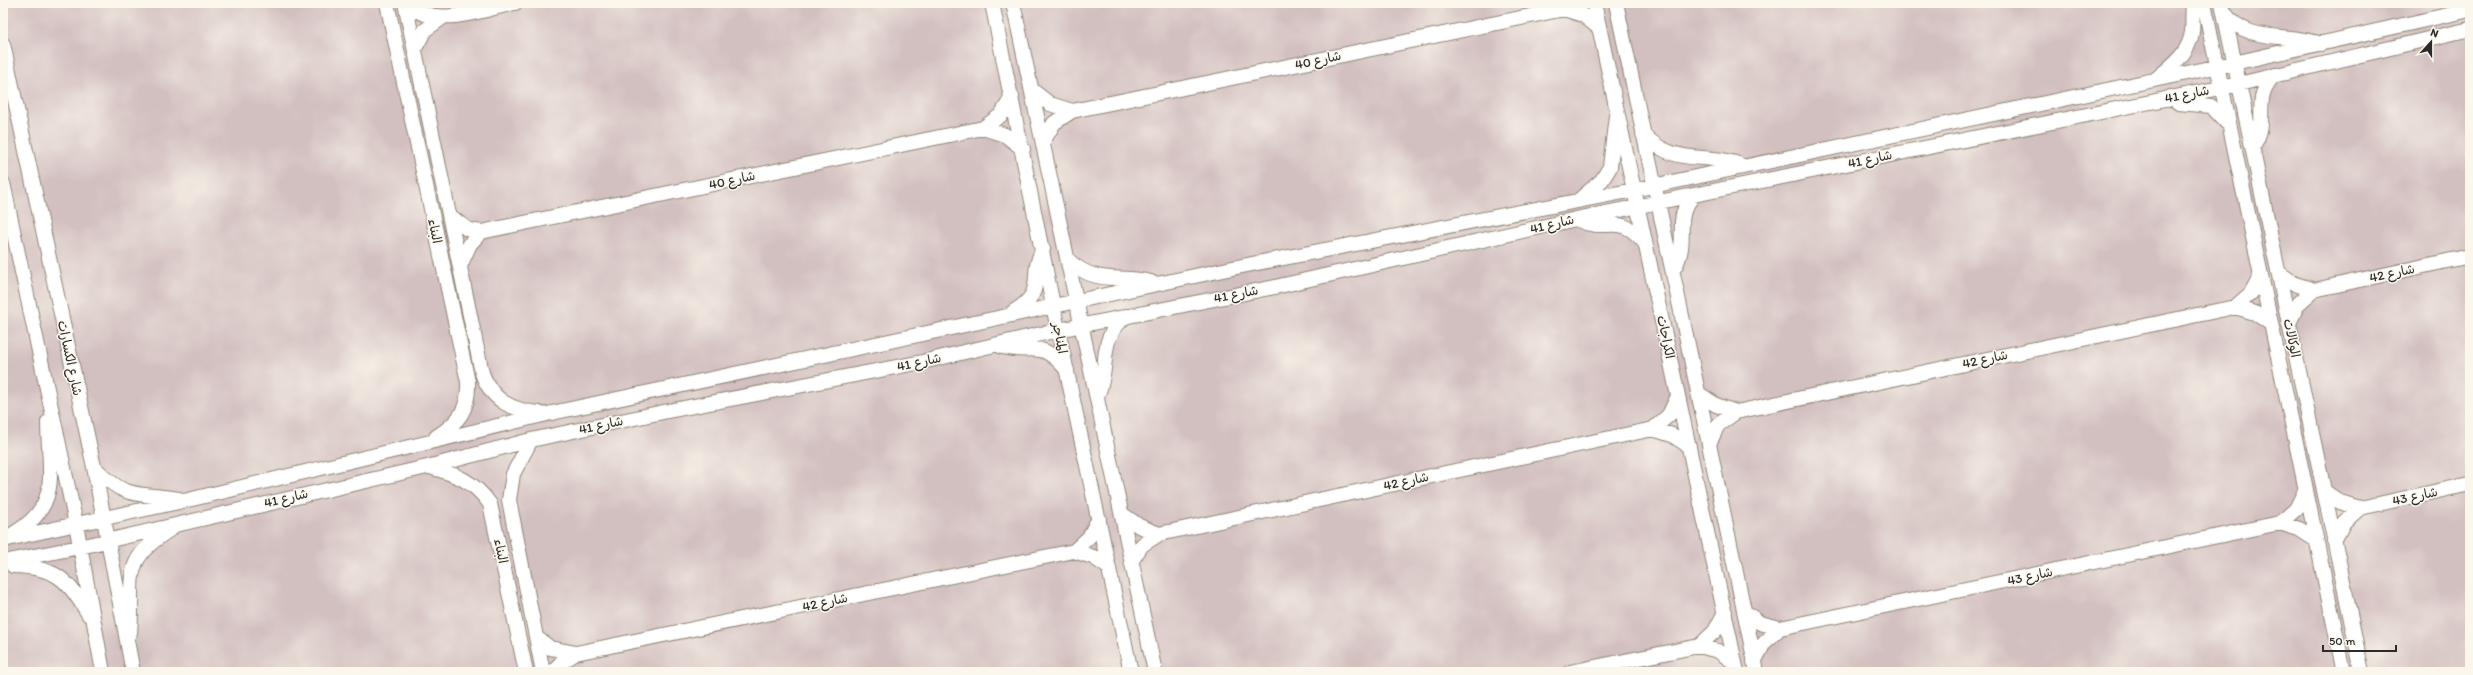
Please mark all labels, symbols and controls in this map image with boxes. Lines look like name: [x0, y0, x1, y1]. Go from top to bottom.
north arrow: [2411, 22, 2451, 62]
text: N: [2429, 26, 2440, 41]
street label: شارع 40: [1294, 48, 1343, 74]
street label: شارع 41: [2164, 82, 2211, 108]
street label: شارع 41: [1846, 147, 1894, 173]
street label: شارع 40: [708, 168, 757, 194]
street label: شارع 41: [1528, 212, 1576, 238]
street label: البناء: [424, 217, 445, 245]
street label: شارع 42: [2368, 261, 2416, 287]
street label: شارع 41: [1213, 282, 1260, 308]
street label: الكراجات: [1653, 314, 1678, 360]
street label: الوكالات: [2280, 317, 2303, 359]
street label: شارع الكسارات: [53, 319, 85, 397]
street label: المناجر: [1048, 320, 1070, 355]
street label: شارع 42: [1961, 347, 2009, 373]
street label: شارع 41: [895, 350, 943, 376]
street label: شارع 41: [577, 413, 625, 439]
street label: شارع 42: [1382, 469, 1430, 495]
street label: شارع 43: [2391, 484, 2439, 510]
street label: شارع 41: [262, 486, 310, 512]
street label: البناء: [490, 537, 511, 565]
street label: شارع 43: [2006, 564, 2054, 590]
street label: شارع 42: [801, 590, 849, 616]
scale bar: [2323, 627, 2396, 653]
text: 50 m: [2329, 634, 2355, 648]

